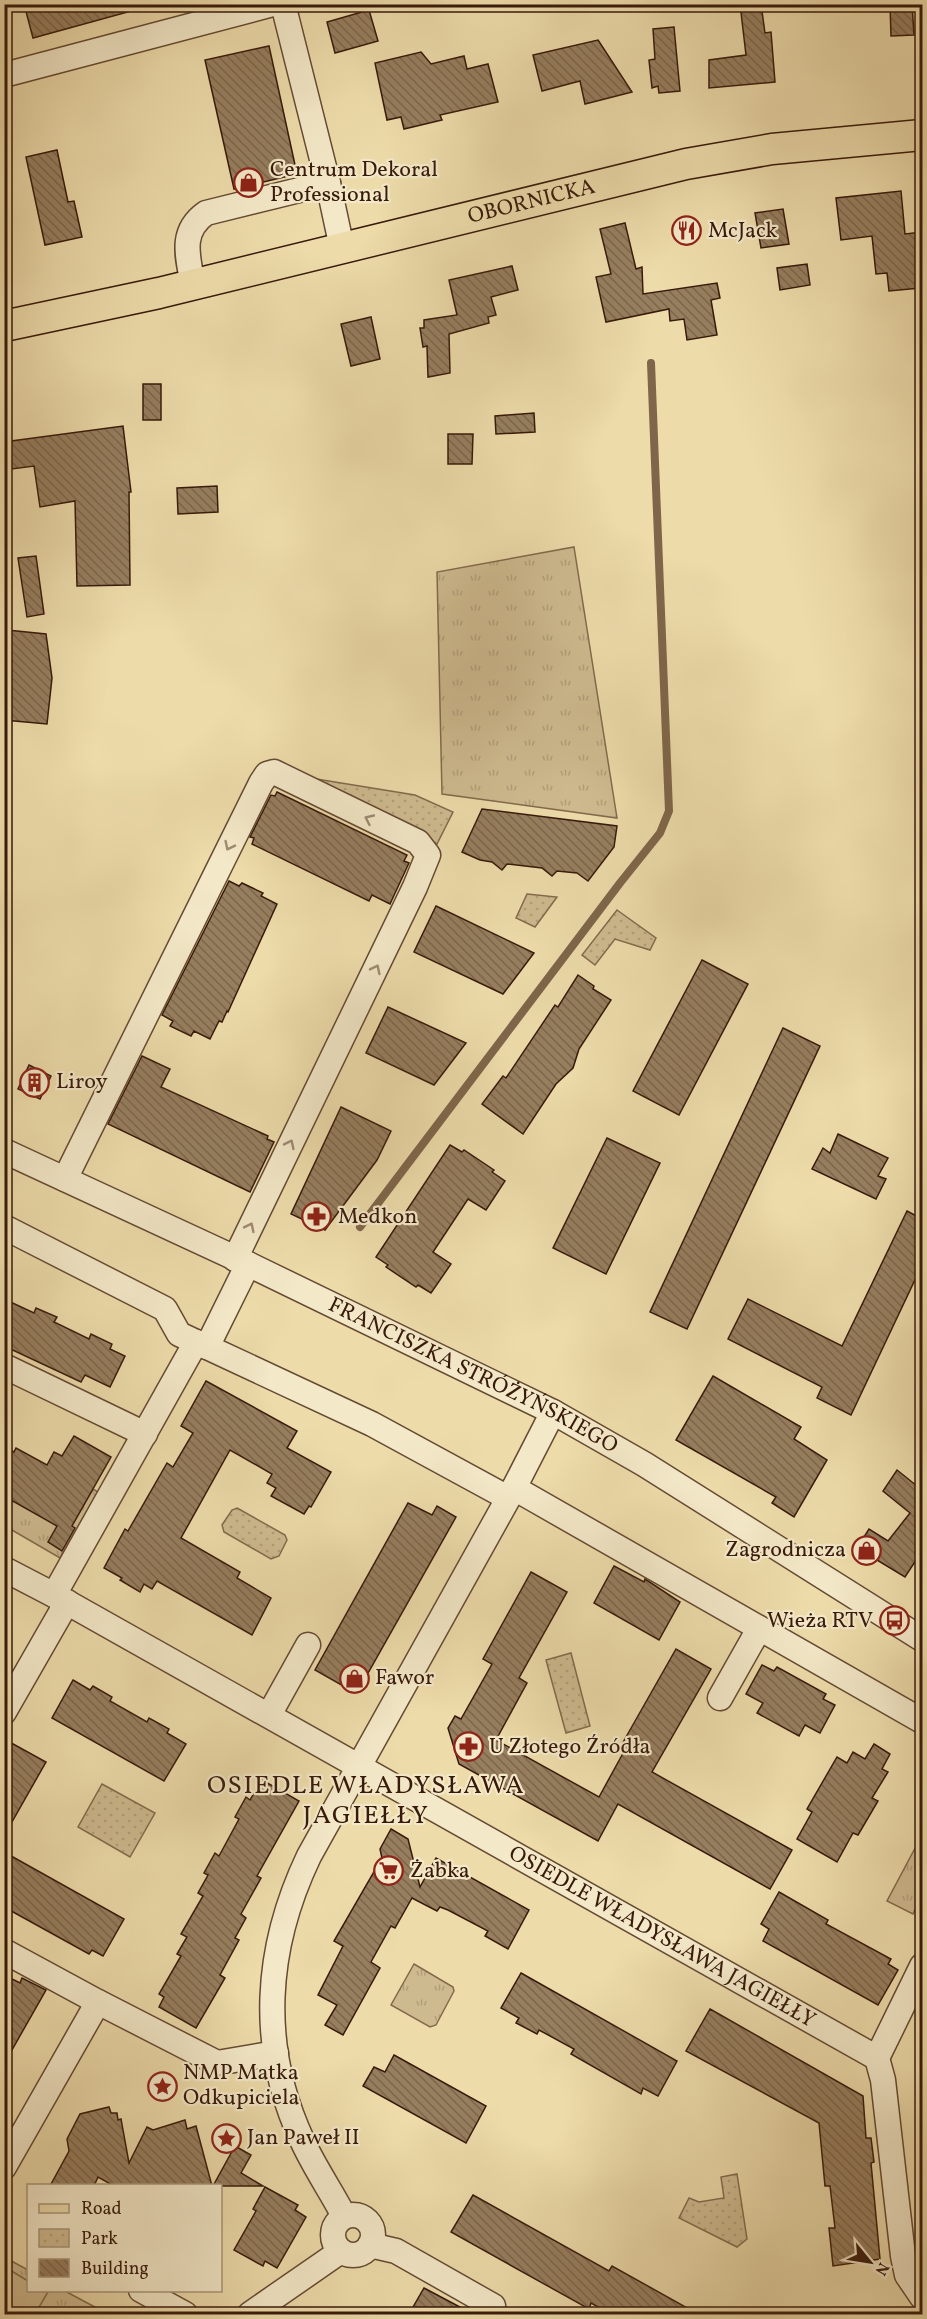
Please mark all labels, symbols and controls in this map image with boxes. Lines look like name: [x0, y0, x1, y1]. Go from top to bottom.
place label: Centrum Dekoral Professional: [270, 155, 438, 211]
shop icon: Centrum Dekoral Professional: [233, 167, 265, 199]
street label: OBORNICKA: [465, 171, 598, 232]
restaurant icon: McJack: [671, 215, 703, 247]
place label: McJack: [708, 216, 777, 247]
one-way arrow: [365, 814, 376, 826]
one-way arrow: [225, 840, 236, 851]
one-way arrow: [368, 964, 380, 975]
building icon: Liroy: [19, 1066, 51, 1098]
place label: Liroy: [56, 1067, 108, 1098]
one-way arrow: [283, 1139, 295, 1150]
pharmacy icon: Medkon: [301, 1201, 333, 1233]
place label: Medkon: [338, 1202, 417, 1233]
one-way arrow: [242, 1223, 254, 1234]
street label: FRANCISZKA STRÓŻYŃSKIEGO: [323, 1290, 624, 1461]
shop icon: Zagrodnicza: [851, 1534, 883, 1566]
place label: Zagrodnicza: [725, 1535, 846, 1566]
bus stop icon: Wieża RTV: [878, 1605, 910, 1637]
place label: Wieża RTV: [767, 1606, 873, 1637]
shop icon: Fawor: [338, 1662, 370, 1694]
place label: Fawor: [375, 1663, 434, 1694]
pharmacy icon: U Złotego Źródła: [452, 1731, 484, 1763]
place label: U Złotego Źródła: [489, 1732, 650, 1763]
district label: OSIEDLE WŁADYSŁAWA JAGIEŁŁY: [207, 1768, 525, 1834]
street label: OSIEDLE WŁADYSŁAWA JAGIEŁŁY: [503, 1838, 821, 2036]
supermarket icon: Żabka: [373, 1855, 405, 1887]
place label: Żabka: [410, 1856, 470, 1887]
place label: NMP Matka Odkupiciela: [183, 2058, 300, 2114]
place icon: NMP Matka Odkupiciela: [146, 2070, 178, 2102]
place icon: Jan Paweł II: [210, 2122, 242, 2154]
place label: Jan Paweł II: [247, 2123, 360, 2154]
legend: [27, 2184, 222, 2292]
text: Road: [81, 2197, 122, 2222]
text: Park: [81, 2227, 118, 2252]
north arrow: [840, 2232, 900, 2292]
text: Building: [81, 2257, 149, 2282]
text: N: [869, 2258, 894, 2279]

